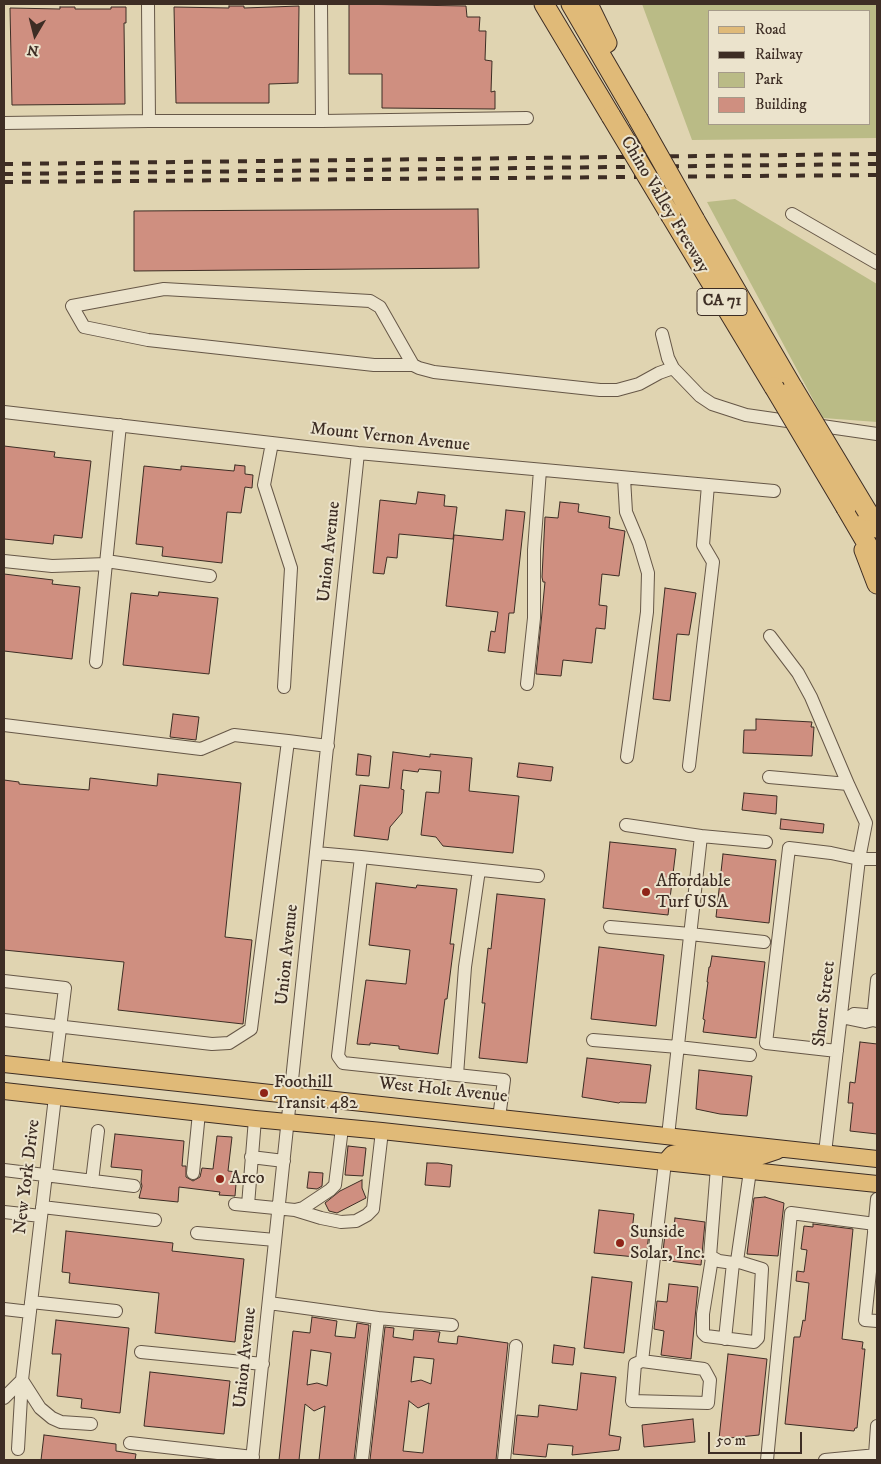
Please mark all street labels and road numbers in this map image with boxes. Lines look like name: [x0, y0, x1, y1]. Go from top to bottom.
street label: Chino Valley Freeway: [615, 133, 713, 277]
road number: CA 71: [697, 288, 747, 316]
street label: Mount Vernon Avenue: [309, 419, 471, 457]
street label: Union Avenue: [314, 500, 346, 604]
street label: Union Avenue: [272, 903, 304, 1007]
street label: Short Street: [809, 960, 841, 1048]
street label: West Holt Avenue: [378, 1074, 508, 1108]
street label: New York Drive: [10, 1118, 46, 1236]
street label: Union Avenue: [230, 1306, 262, 1410]

